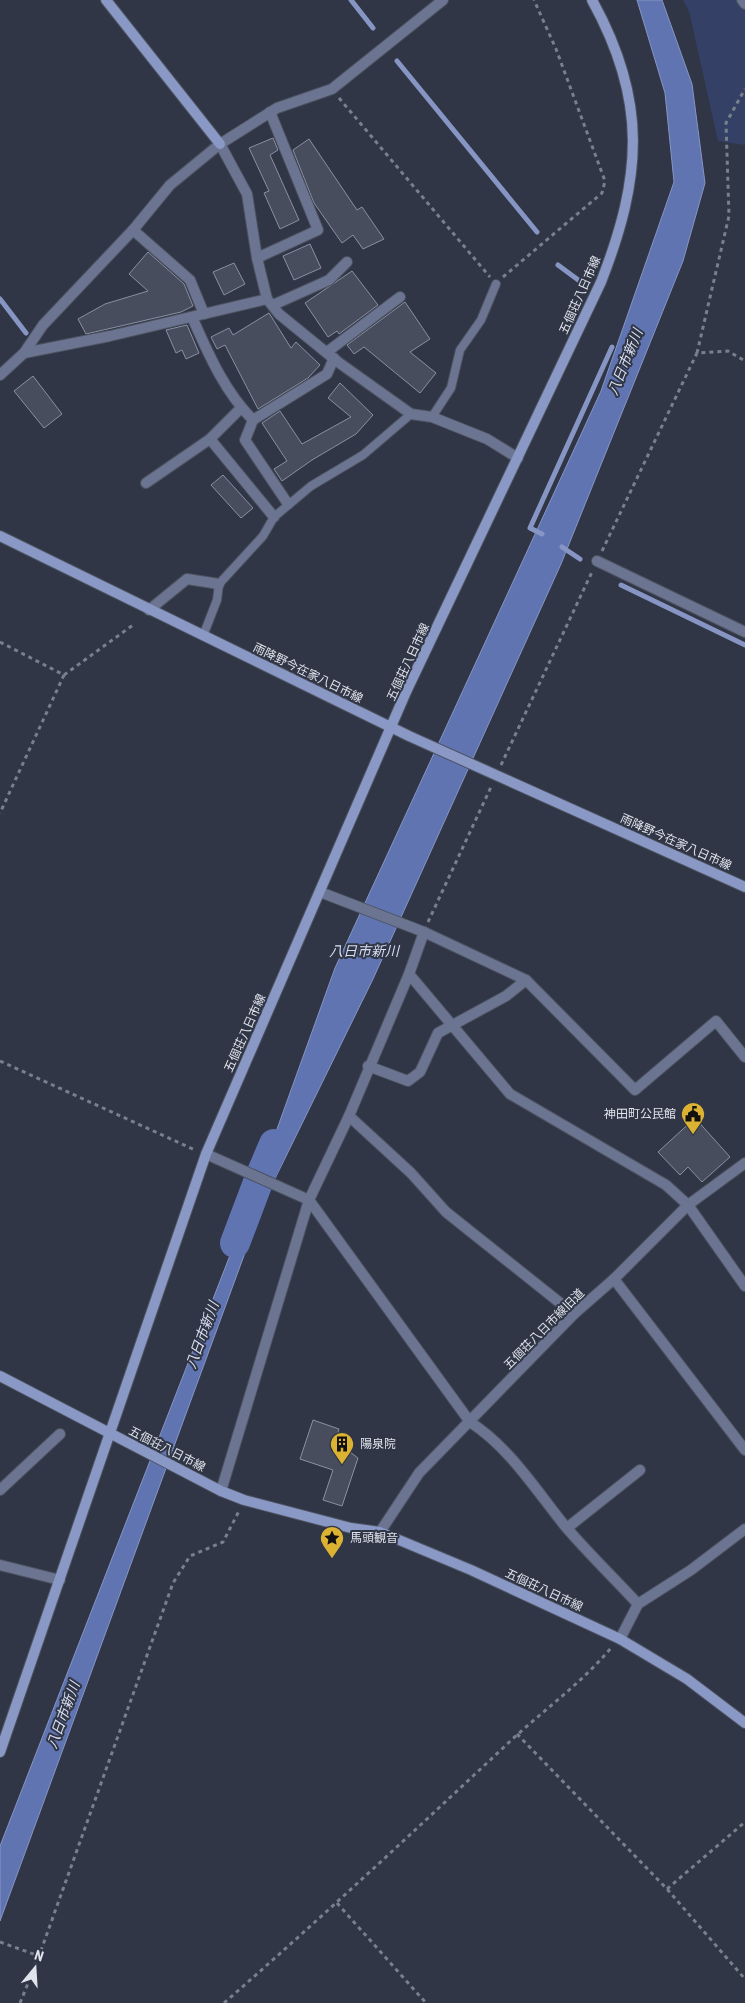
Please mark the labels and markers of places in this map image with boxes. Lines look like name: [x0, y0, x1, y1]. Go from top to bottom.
public building icon: 神田町公民館: [680, 1101, 706, 1135]
place label: 神田町公民館: [604, 1107, 676, 1121]
building icon: 陽泉院: [329, 1431, 355, 1465]
place label: 陽泉院: [360, 1437, 396, 1451]
place icon: 馬頭観音: [319, 1525, 345, 1559]
place label: 馬頭観音: [350, 1531, 398, 1545]

